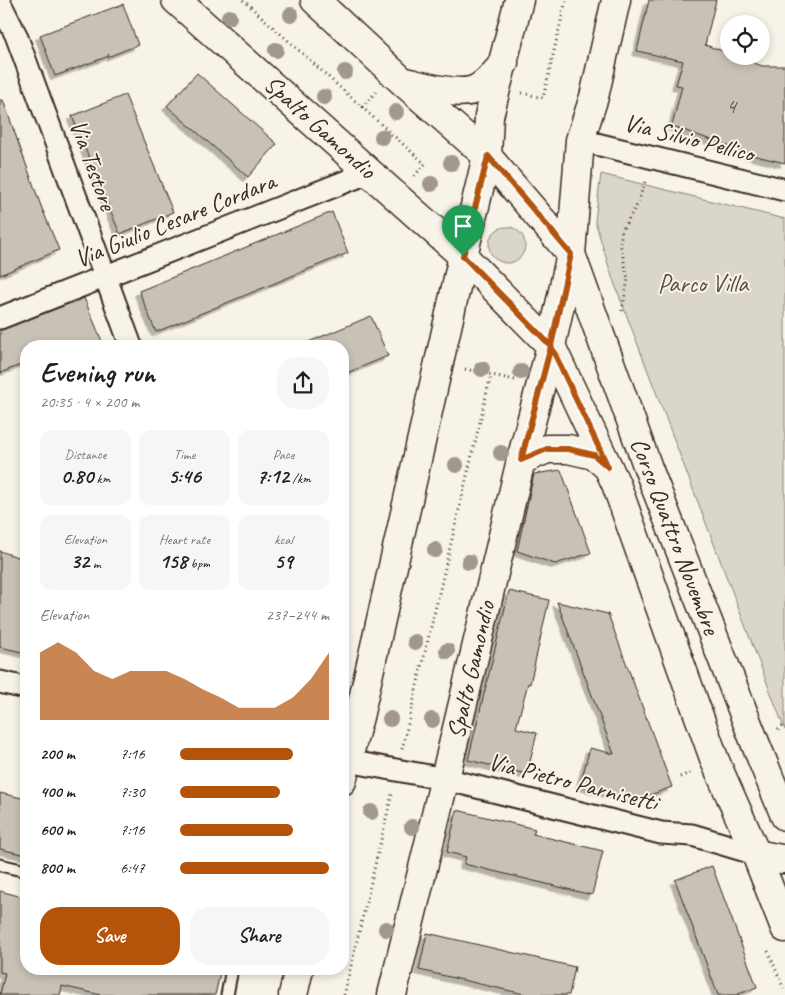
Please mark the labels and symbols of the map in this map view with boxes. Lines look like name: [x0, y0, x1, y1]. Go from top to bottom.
street label: Spalto Gamondio: [257, 68, 384, 187]
house number: 4: [726, 92, 738, 120]
street label: Via Silvio Pellico: [621, 106, 760, 170]
street label: Via Testore: [62, 115, 125, 216]
street label: Via Giulio Cesare Cordara: [70, 164, 283, 275]
pin: [442, 205, 484, 256]
park label: Parco Villa: [658, 268, 750, 300]
street label: Corso Quattro Novembre: [623, 433, 728, 641]
street label: Spalto Gamondio: [440, 597, 503, 742]
street label: Via Pietro Parnisetti: [485, 745, 664, 819]

